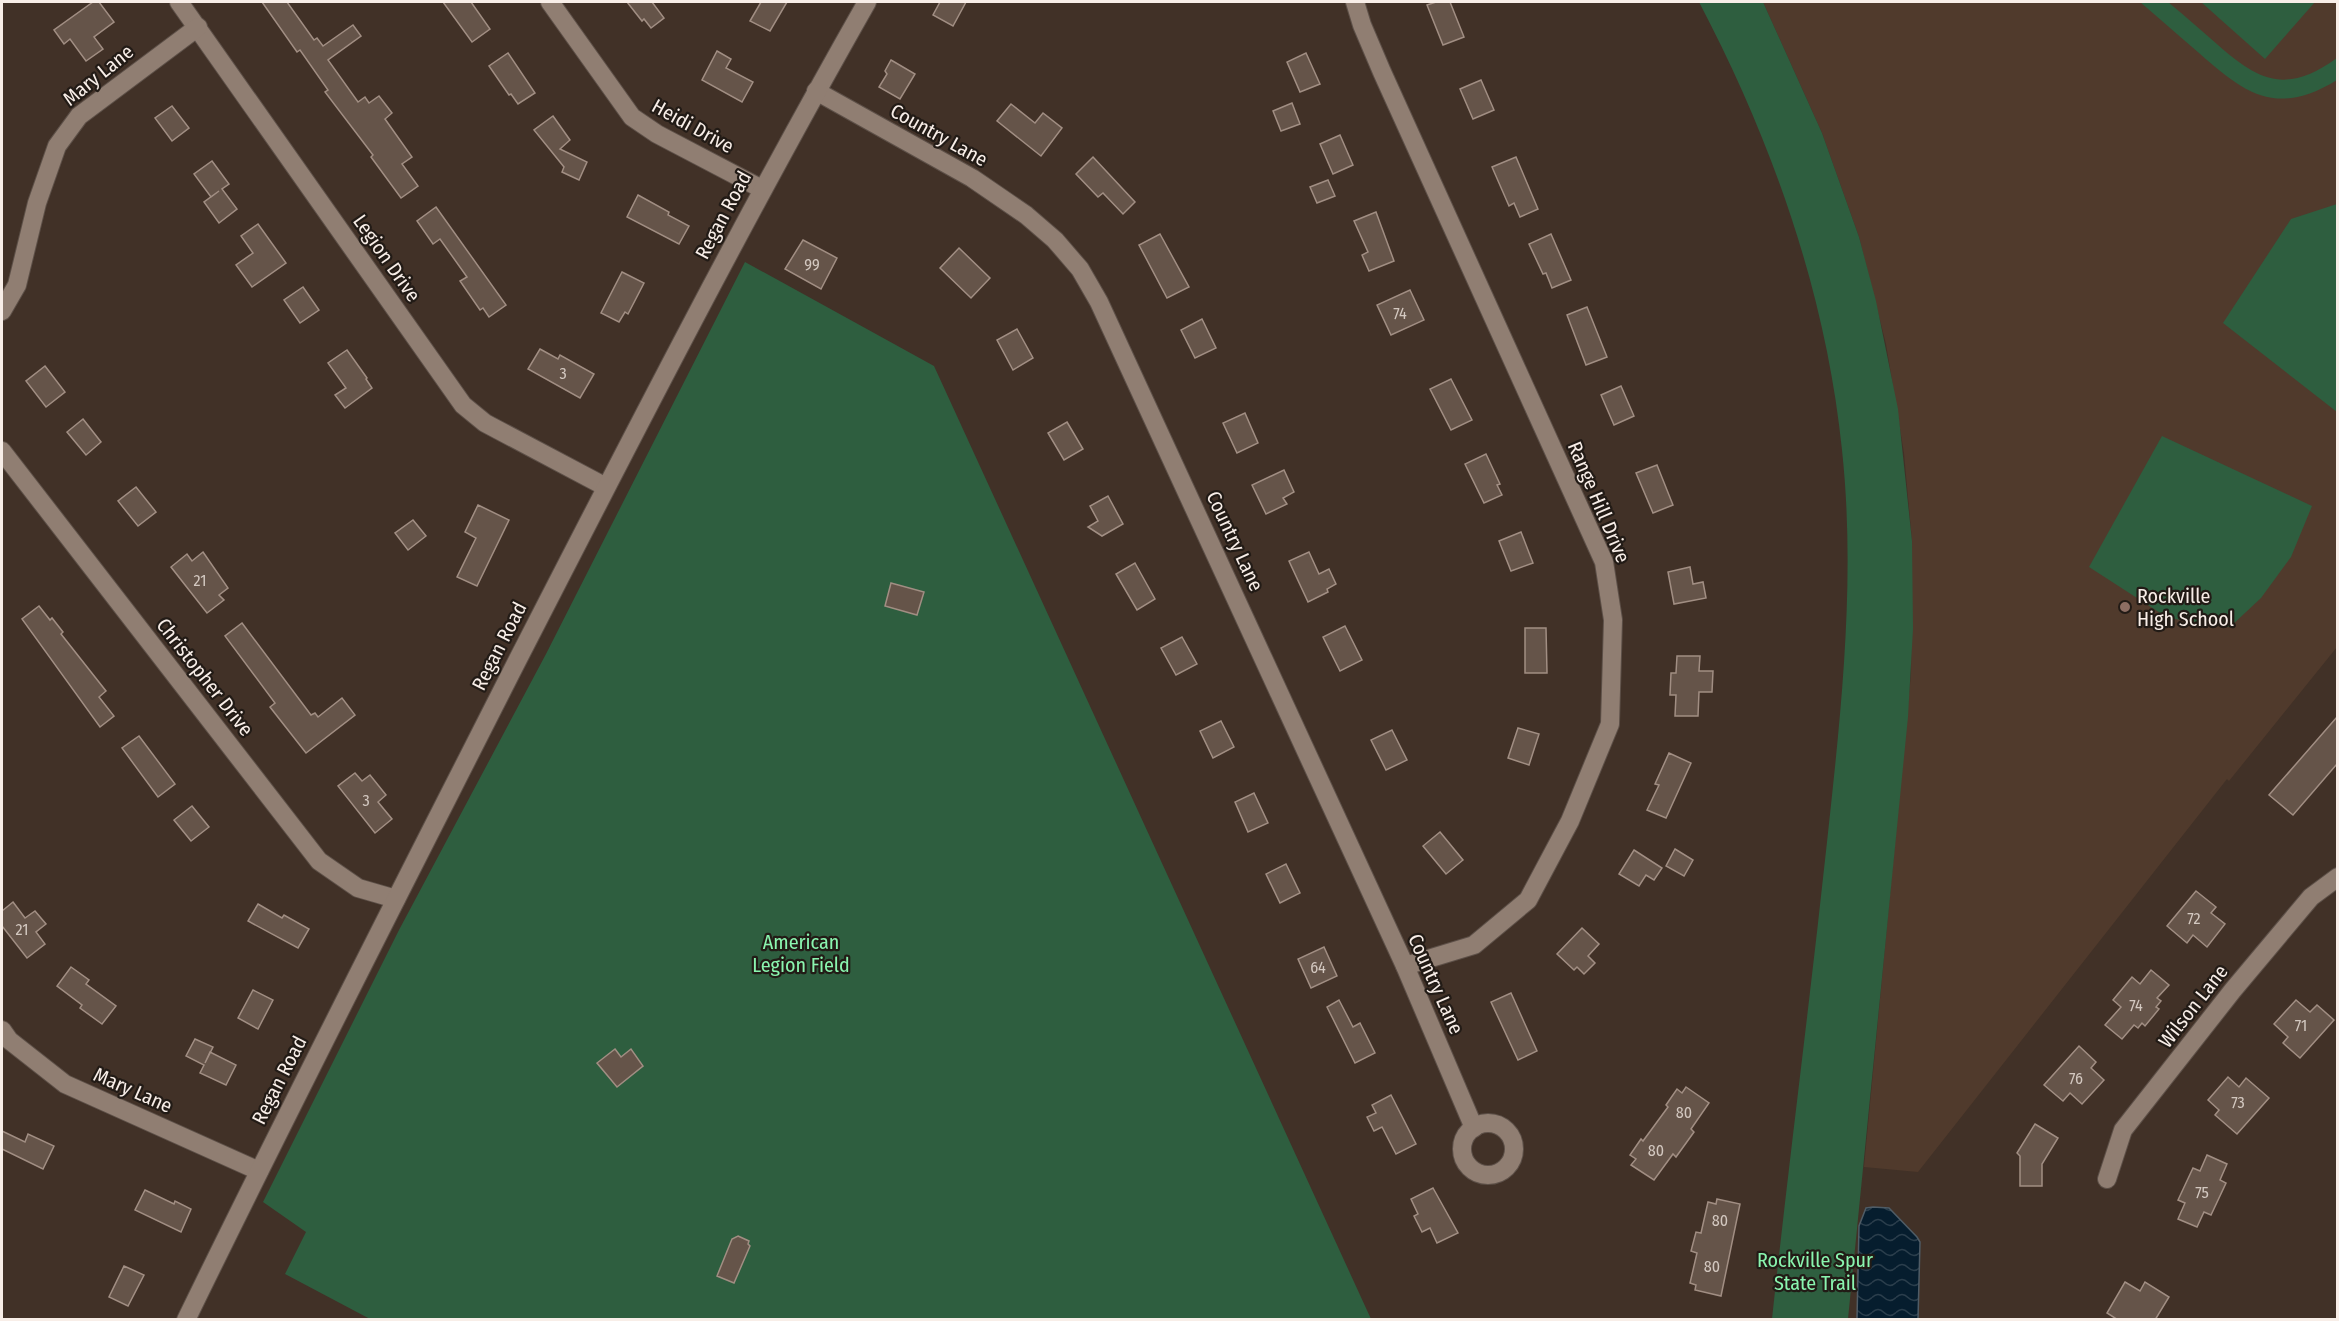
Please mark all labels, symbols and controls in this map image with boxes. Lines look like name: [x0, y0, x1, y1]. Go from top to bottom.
street label: Mary Lane: [58, 39, 138, 111]
street label: Heidi Drive: [648, 94, 738, 158]
street label: Country Lane: [886, 98, 992, 172]
street label: Regan Road: [690, 167, 756, 263]
street label: Legion Drive: [348, 210, 426, 306]
house number: 99: [804, 255, 820, 274]
house number: 74: [1393, 304, 1407, 323]
house number: 3: [559, 364, 567, 383]
street label: Range Hill Drive: [1563, 438, 1635, 566]
street label: Country Lane: [1201, 487, 1269, 595]
house number: 21: [194, 571, 206, 590]
place label: Rockville High School: [2137, 584, 2234, 631]
street label: Regan Road: [467, 598, 531, 694]
marker: Rockville High School: [2118, 600, 2132, 614]
street label: Christopher Drive: [152, 613, 258, 741]
house number: 3: [362, 791, 370, 810]
house number: 72: [2187, 909, 2201, 928]
house number: 21: [16, 920, 28, 939]
park label: American Legion Field: [752, 930, 850, 977]
street label: Country Lane: [1403, 930, 1469, 1038]
house number: 64: [1310, 958, 1326, 977]
street label: Wilson Lane: [2153, 960, 2233, 1052]
house number: 74: [2129, 996, 2143, 1015]
house number: 71: [2295, 1016, 2307, 1035]
street label: Regan Road: [247, 1032, 311, 1128]
street label: Mary Lane: [90, 1062, 176, 1118]
house number: 76: [2069, 1069, 2083, 1088]
house number: 73: [2231, 1093, 2245, 1112]
house number: 80: [1676, 1103, 1692, 1122]
house number: 80: [1648, 1141, 1664, 1160]
house number: 75: [2195, 1183, 2209, 1202]
house number: 80: [1712, 1211, 1728, 1230]
park label: Rockville Spur State Trail: [1757, 1248, 1873, 1295]
house number: 80: [1704, 1257, 1720, 1276]

